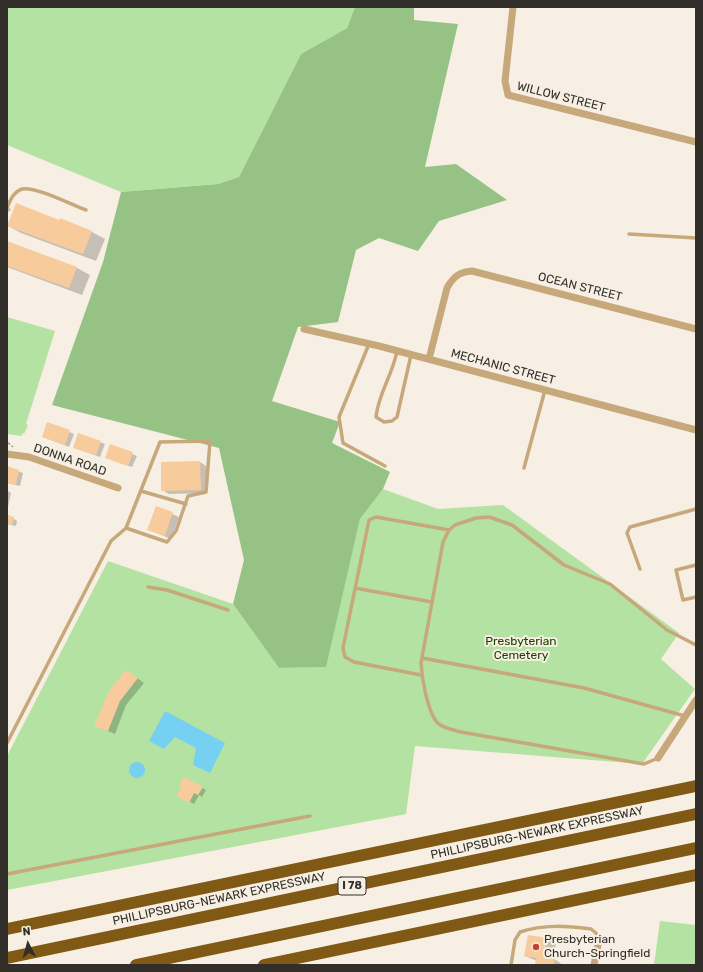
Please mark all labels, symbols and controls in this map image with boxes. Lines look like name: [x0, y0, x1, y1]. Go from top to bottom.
street label: WILLOW STREET: [515, 79, 607, 115]
street label: OCEAN STREET: [536, 270, 624, 304]
street label: MECHANIC STREET: [449, 346, 557, 388]
street label: DONNA ROAD: [32, 441, 108, 479]
park label: Presbyterian Cemetery: [485, 635, 557, 663]
street label: PHILLIPSBURG-NEWARK EXPRESSWAY: [429, 803, 645, 863]
street label: PHILLIPSBURG-NEWARK EXPRESSWAY: [111, 869, 327, 929]
road number: I 78: [338, 877, 366, 895]
north arrow: [8, 924, 48, 964]
text: N: [22, 925, 31, 938]
place label: Presbyterian Church-Springfield: [544, 933, 650, 961]
marker: Presbyterian Church-Springfield: [531, 942, 541, 952]

